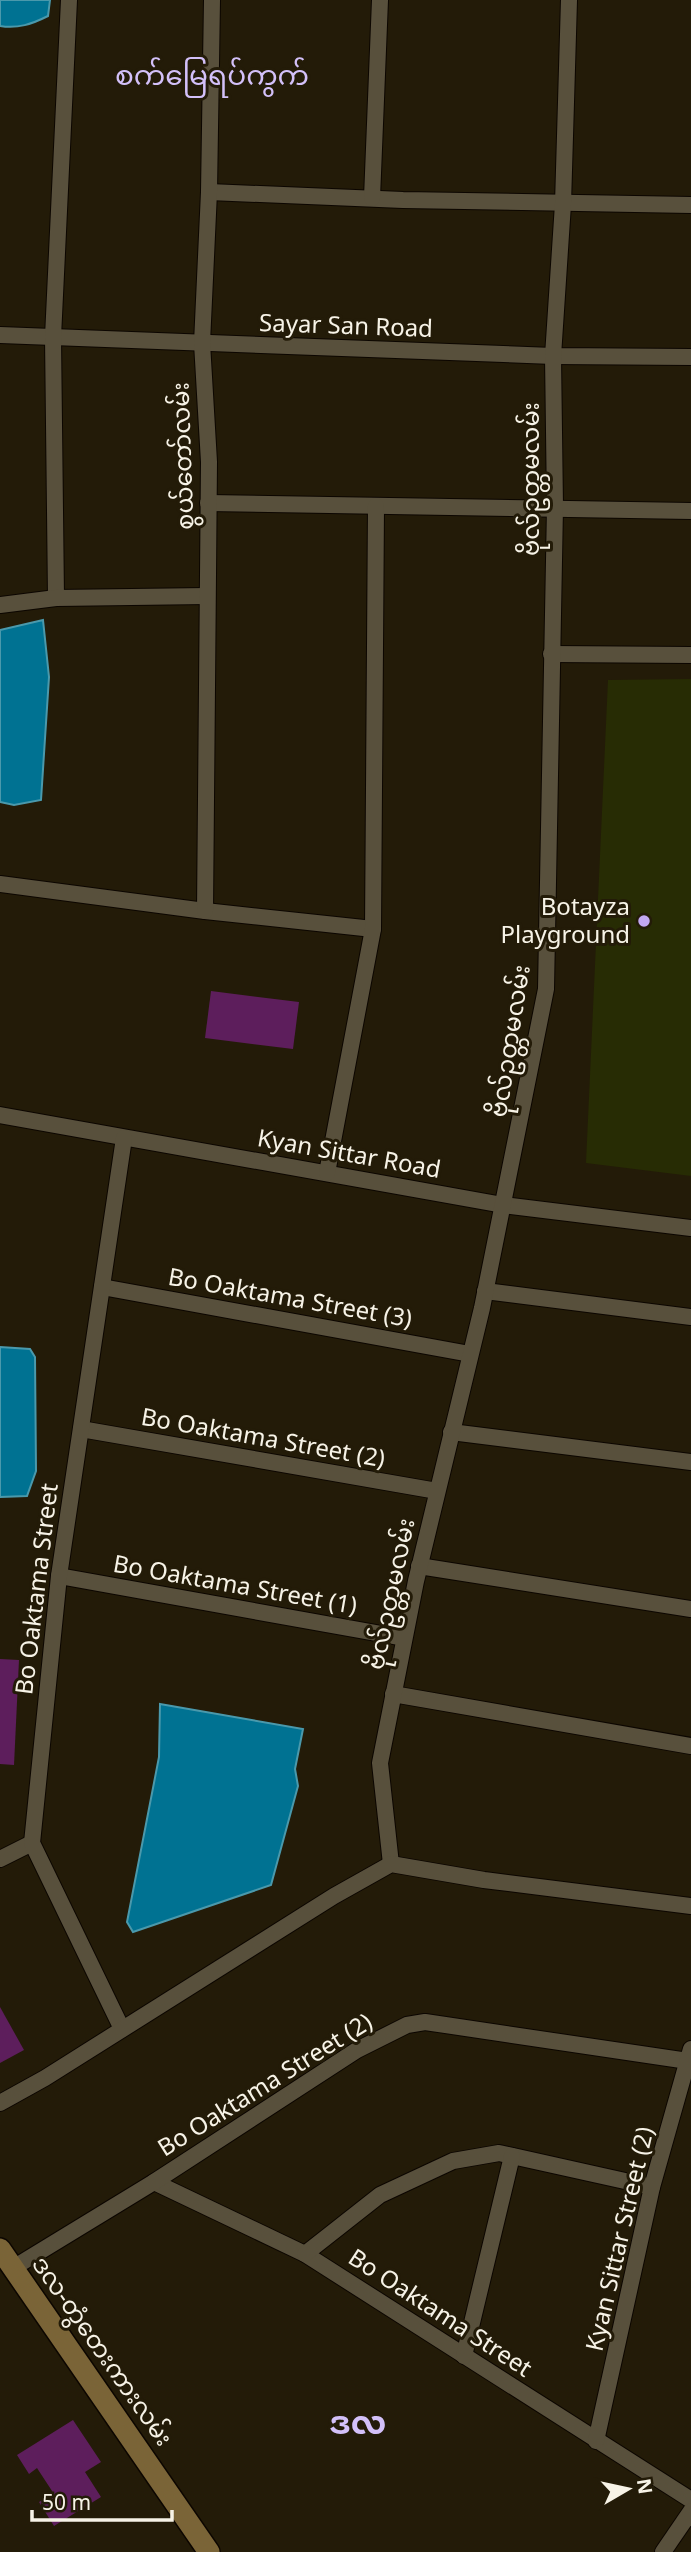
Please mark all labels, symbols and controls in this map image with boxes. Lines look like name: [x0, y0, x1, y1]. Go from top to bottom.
district label: စက်မြေရပ်ကွက်: [115, 55, 309, 98]
street label: Sayar San Road: [259, 305, 434, 344]
street label: စွယ်တော်လမ်း: [162, 382, 204, 530]
street label: ဗိုလ်ဥတ္တမလမ်း: [513, 402, 550, 556]
place label: Botayza Playground: [500, 889, 630, 950]
marker: Botayza Playground: [636, 913, 652, 929]
street label: ဗိုလ်ဥတ္တမလမ်း: [480, 962, 541, 1120]
street label: Kyan Sittar Road: [255, 1120, 444, 1185]
street label: Bo Oaktama Street (3): [166, 1259, 415, 1334]
street label: Bo Oaktama Street (2): [139, 1399, 388, 1474]
street label: Bo Oaktama Street: [6, 1481, 65, 1696]
street label: ဗိုလ်ဥတ္တမလမ်း: [357, 1515, 426, 1673]
street label: Bo Oaktama Street (1): [111, 1546, 360, 1621]
street label: Bo Oaktama Street (2): [151, 2004, 378, 2163]
street label: Kyan Sittar Street (2): [577, 2123, 660, 2354]
street label: Bo Oaktama Street: [343, 2240, 539, 2384]
street label: ဒလ-တွံတေးကားလမ်း: [23, 2249, 181, 2453]
district label: ဒလ: [330, 2400, 386, 2443]
north arrow: [593, 2454, 663, 2524]
text: N: [631, 2477, 659, 2496]
scale bar: [32, 2478, 172, 2522]
text: 50 m: [42, 2488, 91, 2516]

